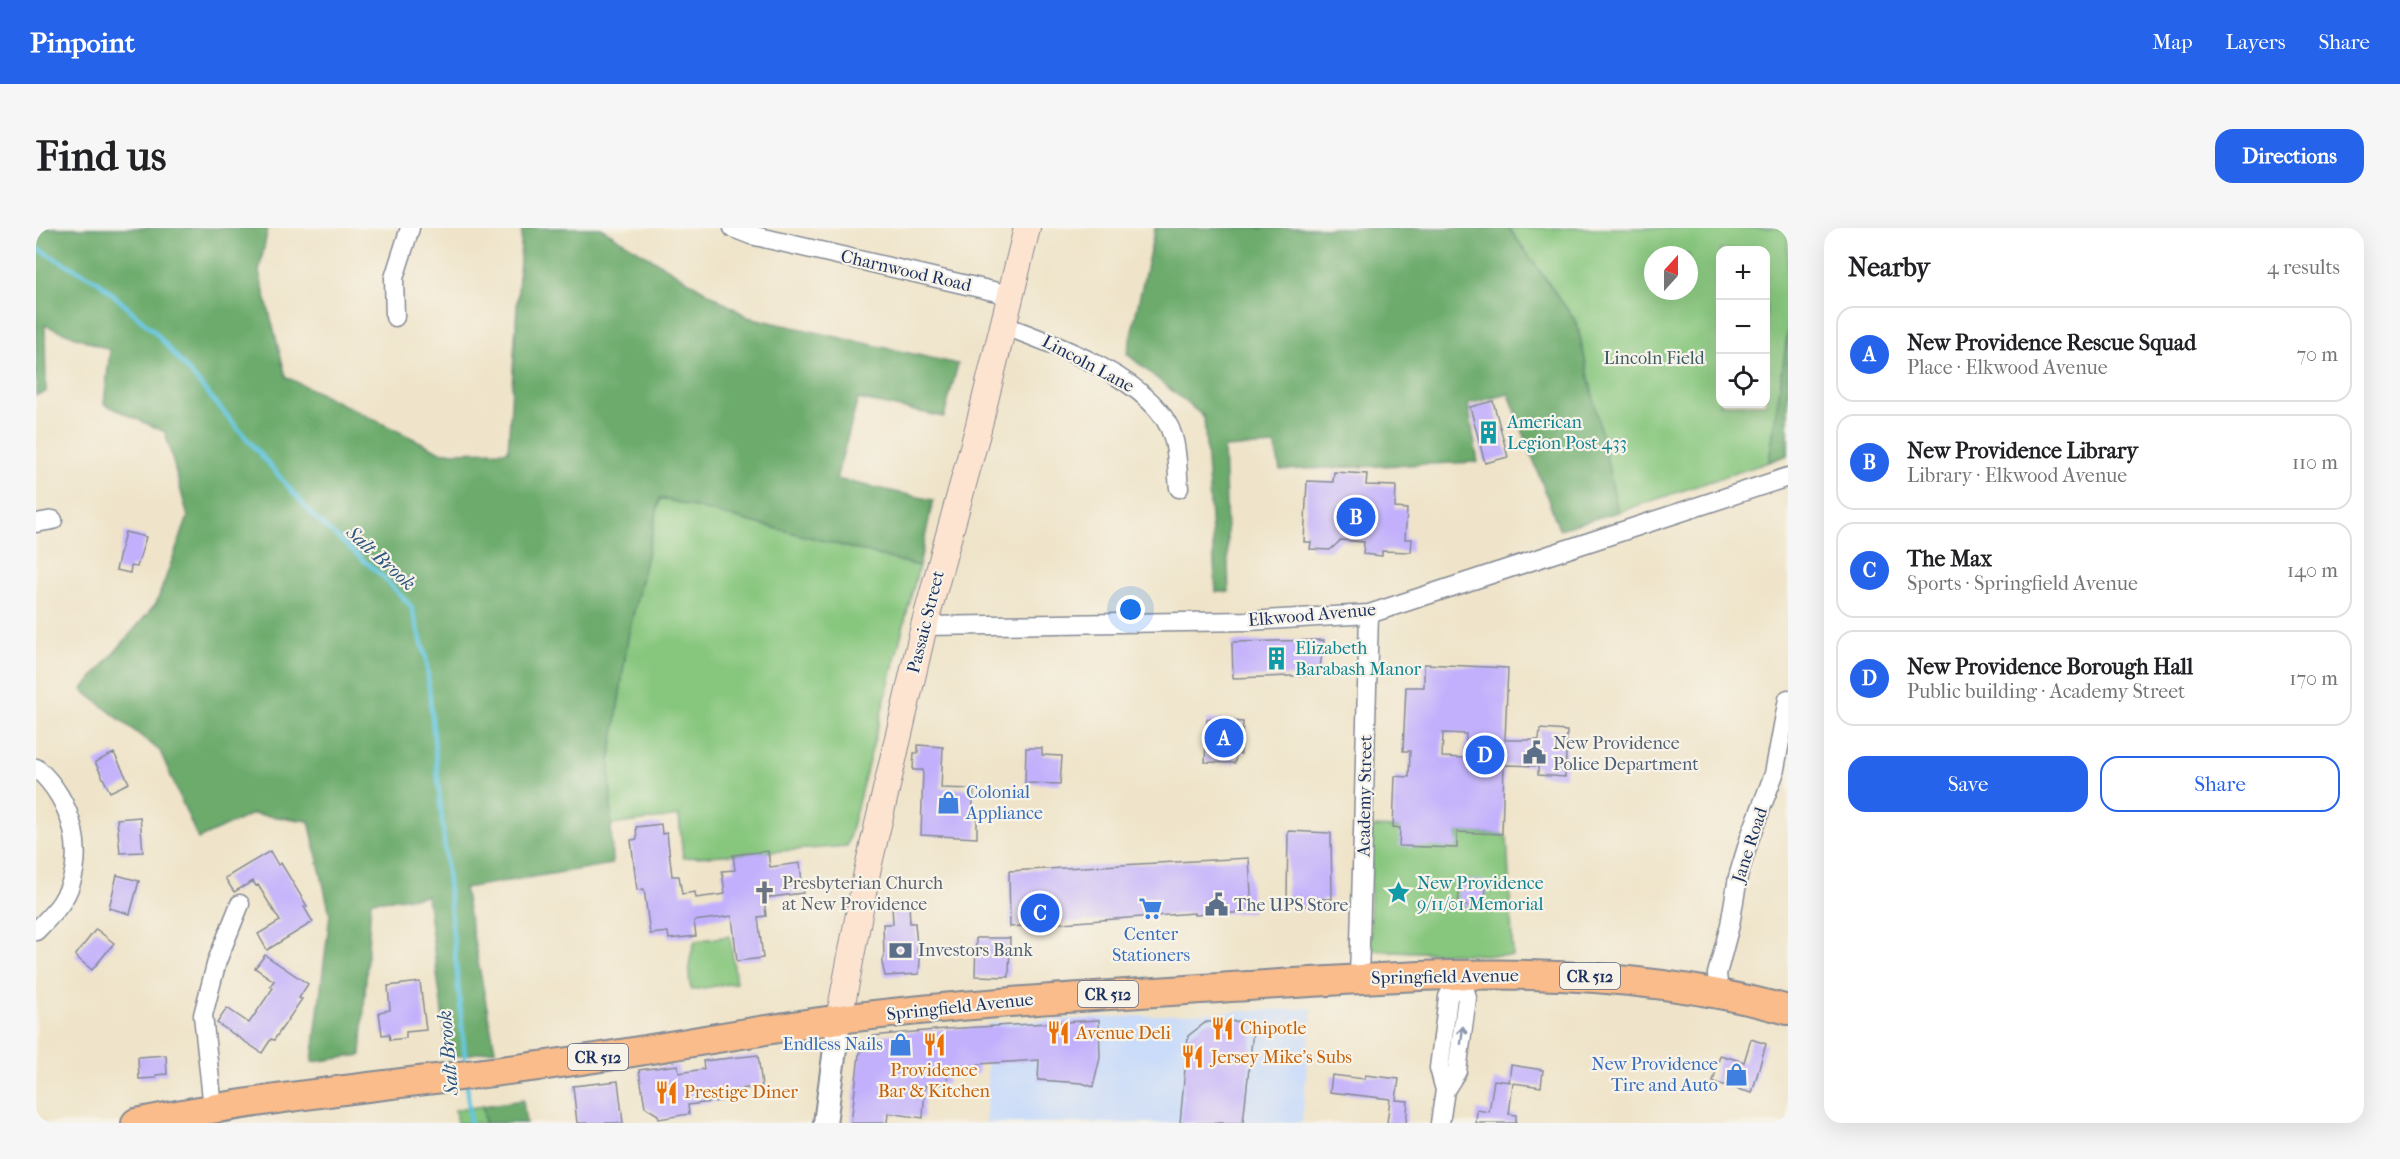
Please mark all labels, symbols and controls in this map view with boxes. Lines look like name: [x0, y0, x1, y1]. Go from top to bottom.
text: Pinpoint: [30, 26, 135, 59]
text: Map: [2152, 30, 2193, 54]
text: Layers: [2226, 30, 2285, 54]
text: Share: [2318, 30, 2370, 54]
button: Directions: [2215, 129, 2364, 183]
text: Find us: [36, 132, 166, 181]
street label: Charnwood Road: [839, 246, 974, 296]
north arrow: [1644, 246, 1698, 300]
map controls: [1716, 246, 1770, 408]
button: +: [1716, 246, 1770, 300]
text: Nearby: [1848, 252, 1930, 283]
text: 4 results: [2267, 256, 2340, 279]
button: −: [1716, 300, 1770, 354]
text: New Providence Rescue Squad: [1907, 330, 2196, 356]
street label: Lincoln Lane: [1038, 331, 1138, 397]
text: A: [1863, 343, 1876, 366]
text: 70 m: [2296, 343, 2338, 366]
park label: Lincoln Field: [1603, 348, 1705, 369]
button: locate: [1716, 354, 1770, 408]
text: Place · Elkwood Avenue: [1907, 356, 2108, 379]
place label: American Legion Post 433: [1506, 412, 1627, 454]
building icon: American Legion Post 433: [1476, 419, 1502, 445]
text: New Providence Library: [1907, 438, 2138, 464]
text: B: [1863, 451, 1876, 474]
text: 110 m: [2292, 451, 2338, 474]
text: Library · Elkwood Avenue: [1907, 464, 2127, 487]
pin: B: [1336, 494, 1376, 540]
water label: Salt Brook: [341, 520, 420, 595]
text: The Max: [1907, 546, 1992, 572]
text: C: [1863, 559, 1876, 582]
text: 140 m: [2287, 559, 2338, 582]
street label: Passaic Street: [903, 568, 949, 676]
text: Sports · Springfield Avenue: [1907, 572, 2138, 595]
your location: [1116, 595, 1145, 624]
street label: Elkwood Avenue: [1247, 599, 1377, 631]
place label: Elizabeth Barabash Manor: [1295, 638, 1421, 680]
building icon: Elizabeth Barabash Manor: [1264, 645, 1290, 671]
text: New Providence Borough Hall: [1907, 654, 2193, 680]
text: D: [1862, 667, 1877, 690]
text: 170 m: [2289, 667, 2338, 690]
text: Public building · Academy Street: [1907, 680, 2185, 703]
pin: A: [1204, 716, 1244, 760]
pin: D: [1466, 732, 1504, 778]
place label: New Providence Police Department: [1553, 733, 1699, 775]
street label: Academy Street: [1353, 734, 1377, 858]
public building icon: New Providence Police Department: [1522, 740, 1548, 766]
button: Save: [1848, 756, 2088, 812]
button: Share: [2100, 756, 2340, 812]
place label: Colonial Appliance: [965, 782, 1043, 824]
shop icon: Colonial Appliance: [935, 789, 961, 815]
street label: Jane Road: [1727, 805, 1772, 887]
place label: Presbyterian Church at New Providence: [782, 873, 943, 915]
place label: New Providence 9/11/01 Memorial: [1417, 873, 1544, 915]
church icon: Presbyterian Church at New Providence: [751, 880, 777, 906]
place icon: New Providence 9/11/01 Memorial: [1386, 880, 1412, 906]
pin: C: [1020, 890, 1060, 936]
public building icon: The UPS Store: [1203, 892, 1229, 918]
supermarket icon: Center Stationers: [1138, 895, 1164, 921]
place label: The UPS Store: [1234, 895, 1349, 916]
place label: Center Stationers: [1112, 924, 1190, 966]
bank icon: Investors Bank: [887, 937, 913, 963]
place label: Investors Bank: [918, 940, 1033, 961]
road number: CR 512: [1560, 963, 1620, 989]
street label: Springfield Avenue: [1371, 965, 1519, 989]
road number: CR 512: [1078, 981, 1138, 1007]
street label: Springfield Avenue: [886, 989, 1035, 1025]
water label: Salt Brook: [433, 1009, 463, 1098]
restaurant icon: Chipotle: [1209, 1015, 1235, 1041]
place label: Chipotle: [1240, 1018, 1307, 1039]
restaurant icon: Avenue Deli: [1045, 1020, 1071, 1046]
place label: Avenue Deli: [1075, 1023, 1171, 1044]
one-way arrow: [1457, 1026, 1468, 1046]
shop icon: Endless Nails: [888, 1031, 914, 1057]
restaurant icon: Providence Bar & Kitchen: [921, 1031, 947, 1057]
place label: Endless Nails: [782, 1034, 883, 1055]
road number: CR 512: [568, 1044, 628, 1070]
restaurant icon: Jersey Mike's Subs: [1180, 1044, 1206, 1070]
place label: Jersey Mike's Subs: [1209, 1047, 1352, 1068]
place label: New Providence Tire and Auto: [1591, 1054, 1718, 1096]
place label: Providence Bar & Kitchen: [878, 1060, 991, 1102]
shop icon: New Providence Tire and Auto: [1723, 1061, 1749, 1087]
restaurant icon: Prestige Diner: [653, 1079, 679, 1105]
place label: Prestige Diner: [684, 1082, 798, 1103]

